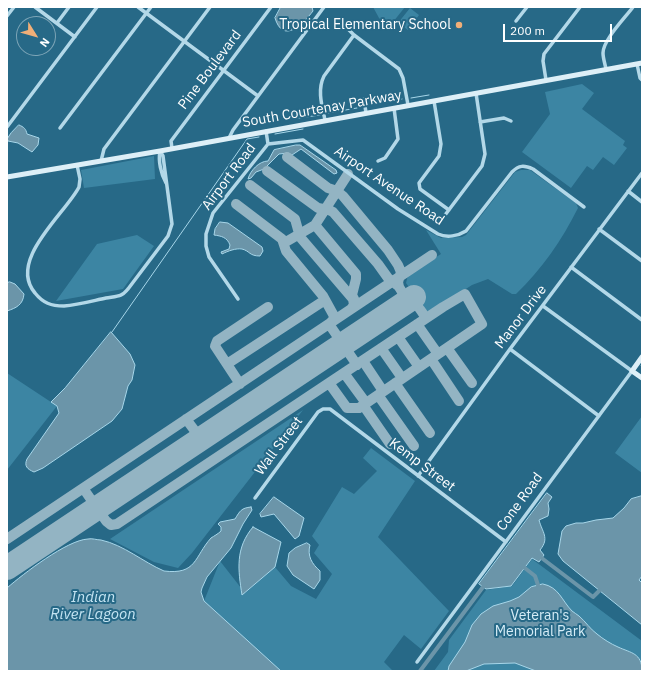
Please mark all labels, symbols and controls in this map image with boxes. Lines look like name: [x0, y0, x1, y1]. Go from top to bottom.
north arrow: [16, 16, 56, 56]
scale bar: [505, 16, 614, 42]
place label: Tropical Elementary School: [279, 17, 451, 33]
marker: Tropical Elementary School: [454, 20, 464, 30]
text: 200 m: [510, 23, 545, 38]
street label: Pine Boulevard: [175, 27, 245, 113]
text: N: [37, 35, 53, 50]
street label: South Courtenay Parkway: [241, 87, 403, 131]
street label: Airport Road: [198, 140, 260, 214]
street label: Airport Avenue Road: [331, 143, 447, 229]
street label: Manor Drive: [492, 282, 550, 352]
street label: Wall Street: [252, 413, 306, 479]
street label: Kemp Street: [386, 435, 458, 495]
street label: Cone Road: [493, 470, 547, 534]
water label: Indian River Lagoon: [50, 589, 136, 624]
park label: Veteran's Memorial Park: [495, 608, 585, 640]

